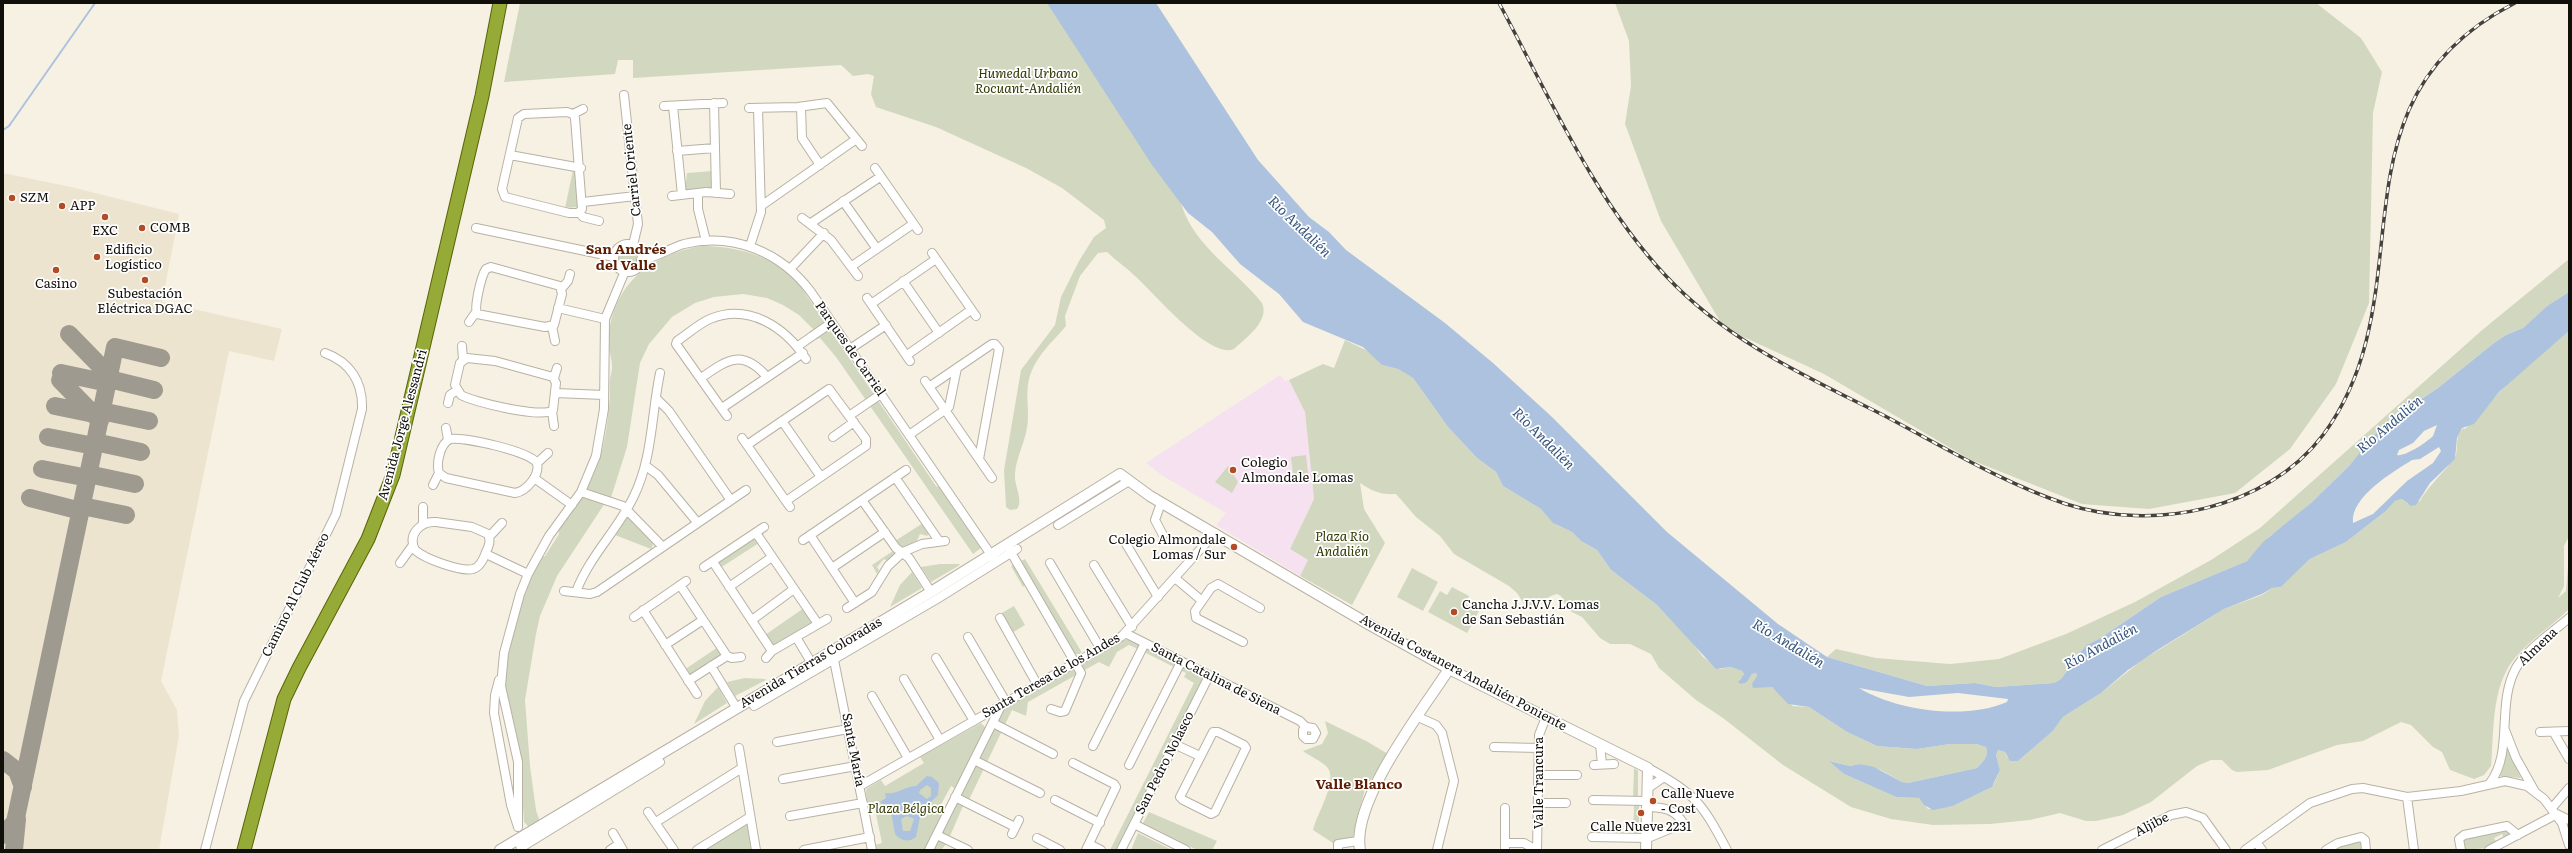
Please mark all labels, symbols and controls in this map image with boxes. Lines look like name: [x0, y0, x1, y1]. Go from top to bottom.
park label: Humedal Urbano Rocuant-Andalién: [975, 66, 1081, 97]
street label: Carriel Oriente: [619, 123, 645, 217]
place label: SZM: [20, 190, 49, 206]
marker: SZM: [7, 193, 17, 203]
water label: Río Andalién: [1264, 193, 1334, 261]
place label: APP: [70, 198, 95, 214]
marker: APP: [57, 201, 67, 211]
marker: EXC: [100, 212, 110, 222]
place label: COMB: [150, 220, 190, 236]
place label: EXC: [92, 223, 118, 239]
marker: COMB: [137, 223, 147, 233]
place label: Edificio Logístico: [105, 242, 162, 273]
district label: San Andrés del Valle: [586, 242, 666, 274]
marker: Edificio Logístico: [92, 252, 102, 262]
marker: Casino: [51, 265, 61, 275]
marker: Subestación Eléctrica DGAC: [140, 275, 150, 285]
place label: Casino: [35, 276, 77, 292]
place label: Subestación Eléctrica DGAC: [97, 286, 193, 317]
street label: Parques de Carriel: [811, 299, 889, 399]
street label: Avenida Jorge Alessandri: [375, 348, 431, 502]
water label: Río Andalién: [2354, 393, 2426, 457]
water label: Río Andalién: [1509, 405, 1577, 473]
place label: Colegio Almondale Lomas: [1241, 455, 1353, 486]
marker: Colegio Almondale Lomas: [1228, 465, 1238, 475]
park label: Plaza Río Andalién: [1315, 529, 1369, 560]
street label: Camino Al Club Aéreo: [259, 530, 333, 660]
place label: Colegio Almondale Lomas / Sur: [1108, 532, 1226, 563]
marker: Colegio Almondale Lomas / Sur: [1229, 542, 1239, 552]
place label: Cancha J.J.V.V. Lomas de San Sebastián: [1462, 597, 1599, 628]
marker: Cancha J.J.V.V. Lomas de San Sebastián: [1449, 607, 1459, 617]
street label: Avenida Costanera Andalién Poniente: [1357, 612, 1569, 734]
street label: Avenida Tierras Coloradas: [737, 614, 885, 712]
water label: Río Andalién: [1749, 616, 1827, 672]
water label: Río Andalién: [2061, 621, 2141, 673]
street label: Almena: [2515, 625, 2561, 669]
street label: Santa Teresa de los Andes: [979, 630, 1123, 722]
street label: Santa Catalina de Siena: [1148, 639, 1284, 719]
street label: San Pedro Nolasco: [1132, 709, 1198, 817]
street label: Santa María: [838, 712, 868, 788]
street label: Valle Trancura: [1531, 737, 1547, 829]
district label: Valle Blanco: [1315, 777, 1403, 793]
place label: Calle Nueve - Cost: [1661, 786, 1734, 817]
marker: Calle Nueve - Cost: [1648, 796, 1658, 806]
park label: Plaza Bélgica: [868, 801, 944, 817]
marker: Calle Nueve 2231: [1636, 808, 1646, 818]
street label: Aljibe: [2132, 810, 2172, 840]
place label: Calle Nueve 2231: [1590, 819, 1692, 835]

